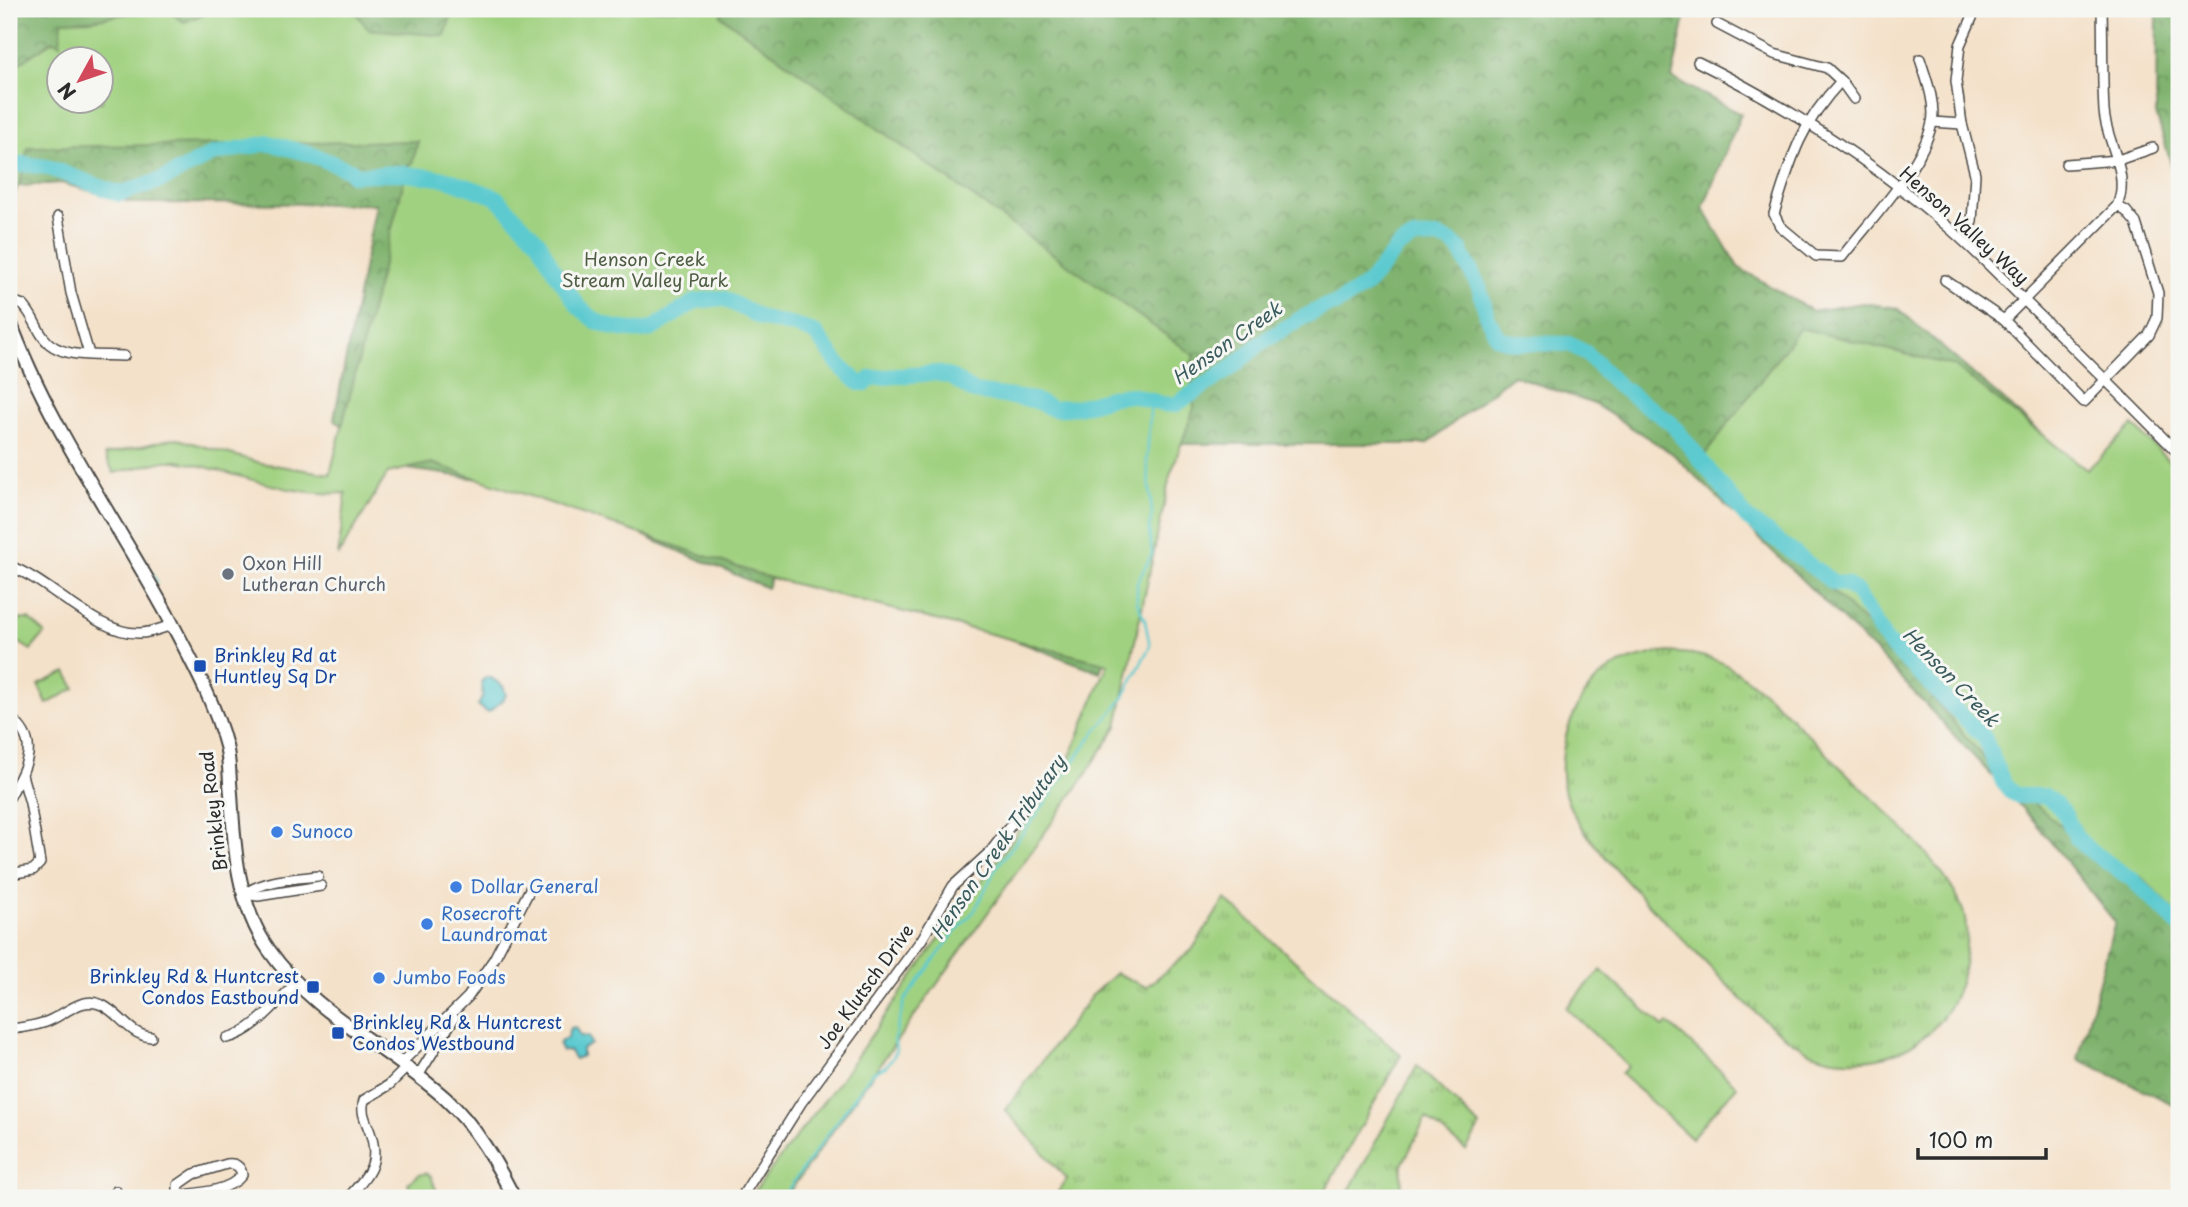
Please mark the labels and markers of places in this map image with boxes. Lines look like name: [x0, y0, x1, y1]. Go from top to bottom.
place label: Oxon Hill Lutheran Church: [242, 549, 386, 597]
marker: Oxon Hill Lutheran Church: [220, 566, 236, 582]
place label: Brinkley Rd at Huntley Sq Dr: [214, 641, 337, 689]
marker: Brinkley Rd at Huntley Sq Dr: [192, 658, 208, 674]
place label: Sunoco: [291, 817, 353, 844]
marker: Sunoco: [269, 824, 285, 840]
place label: Dollar General: [470, 872, 599, 899]
marker: Dollar General: [448, 879, 464, 895]
place label: Rosecroft Laundromat: [441, 899, 548, 947]
marker: Rosecroft Laundromat: [419, 916, 435, 932]
place label: Brinkley Rd & Huntcrest Condos Eastbound: [89, 962, 299, 1010]
place label: Jumbo Foods: [393, 963, 506, 990]
marker: Jumbo Foods: [371, 970, 387, 986]
marker: Brinkley Rd & Huntcrest Condos Eastbound: [305, 979, 321, 995]
place label: Brinkley Rd & Huntcrest Condos Westbound: [352, 1008, 562, 1056]
marker: Brinkley Rd & Huntcrest Condos Westbound: [330, 1025, 346, 1041]

